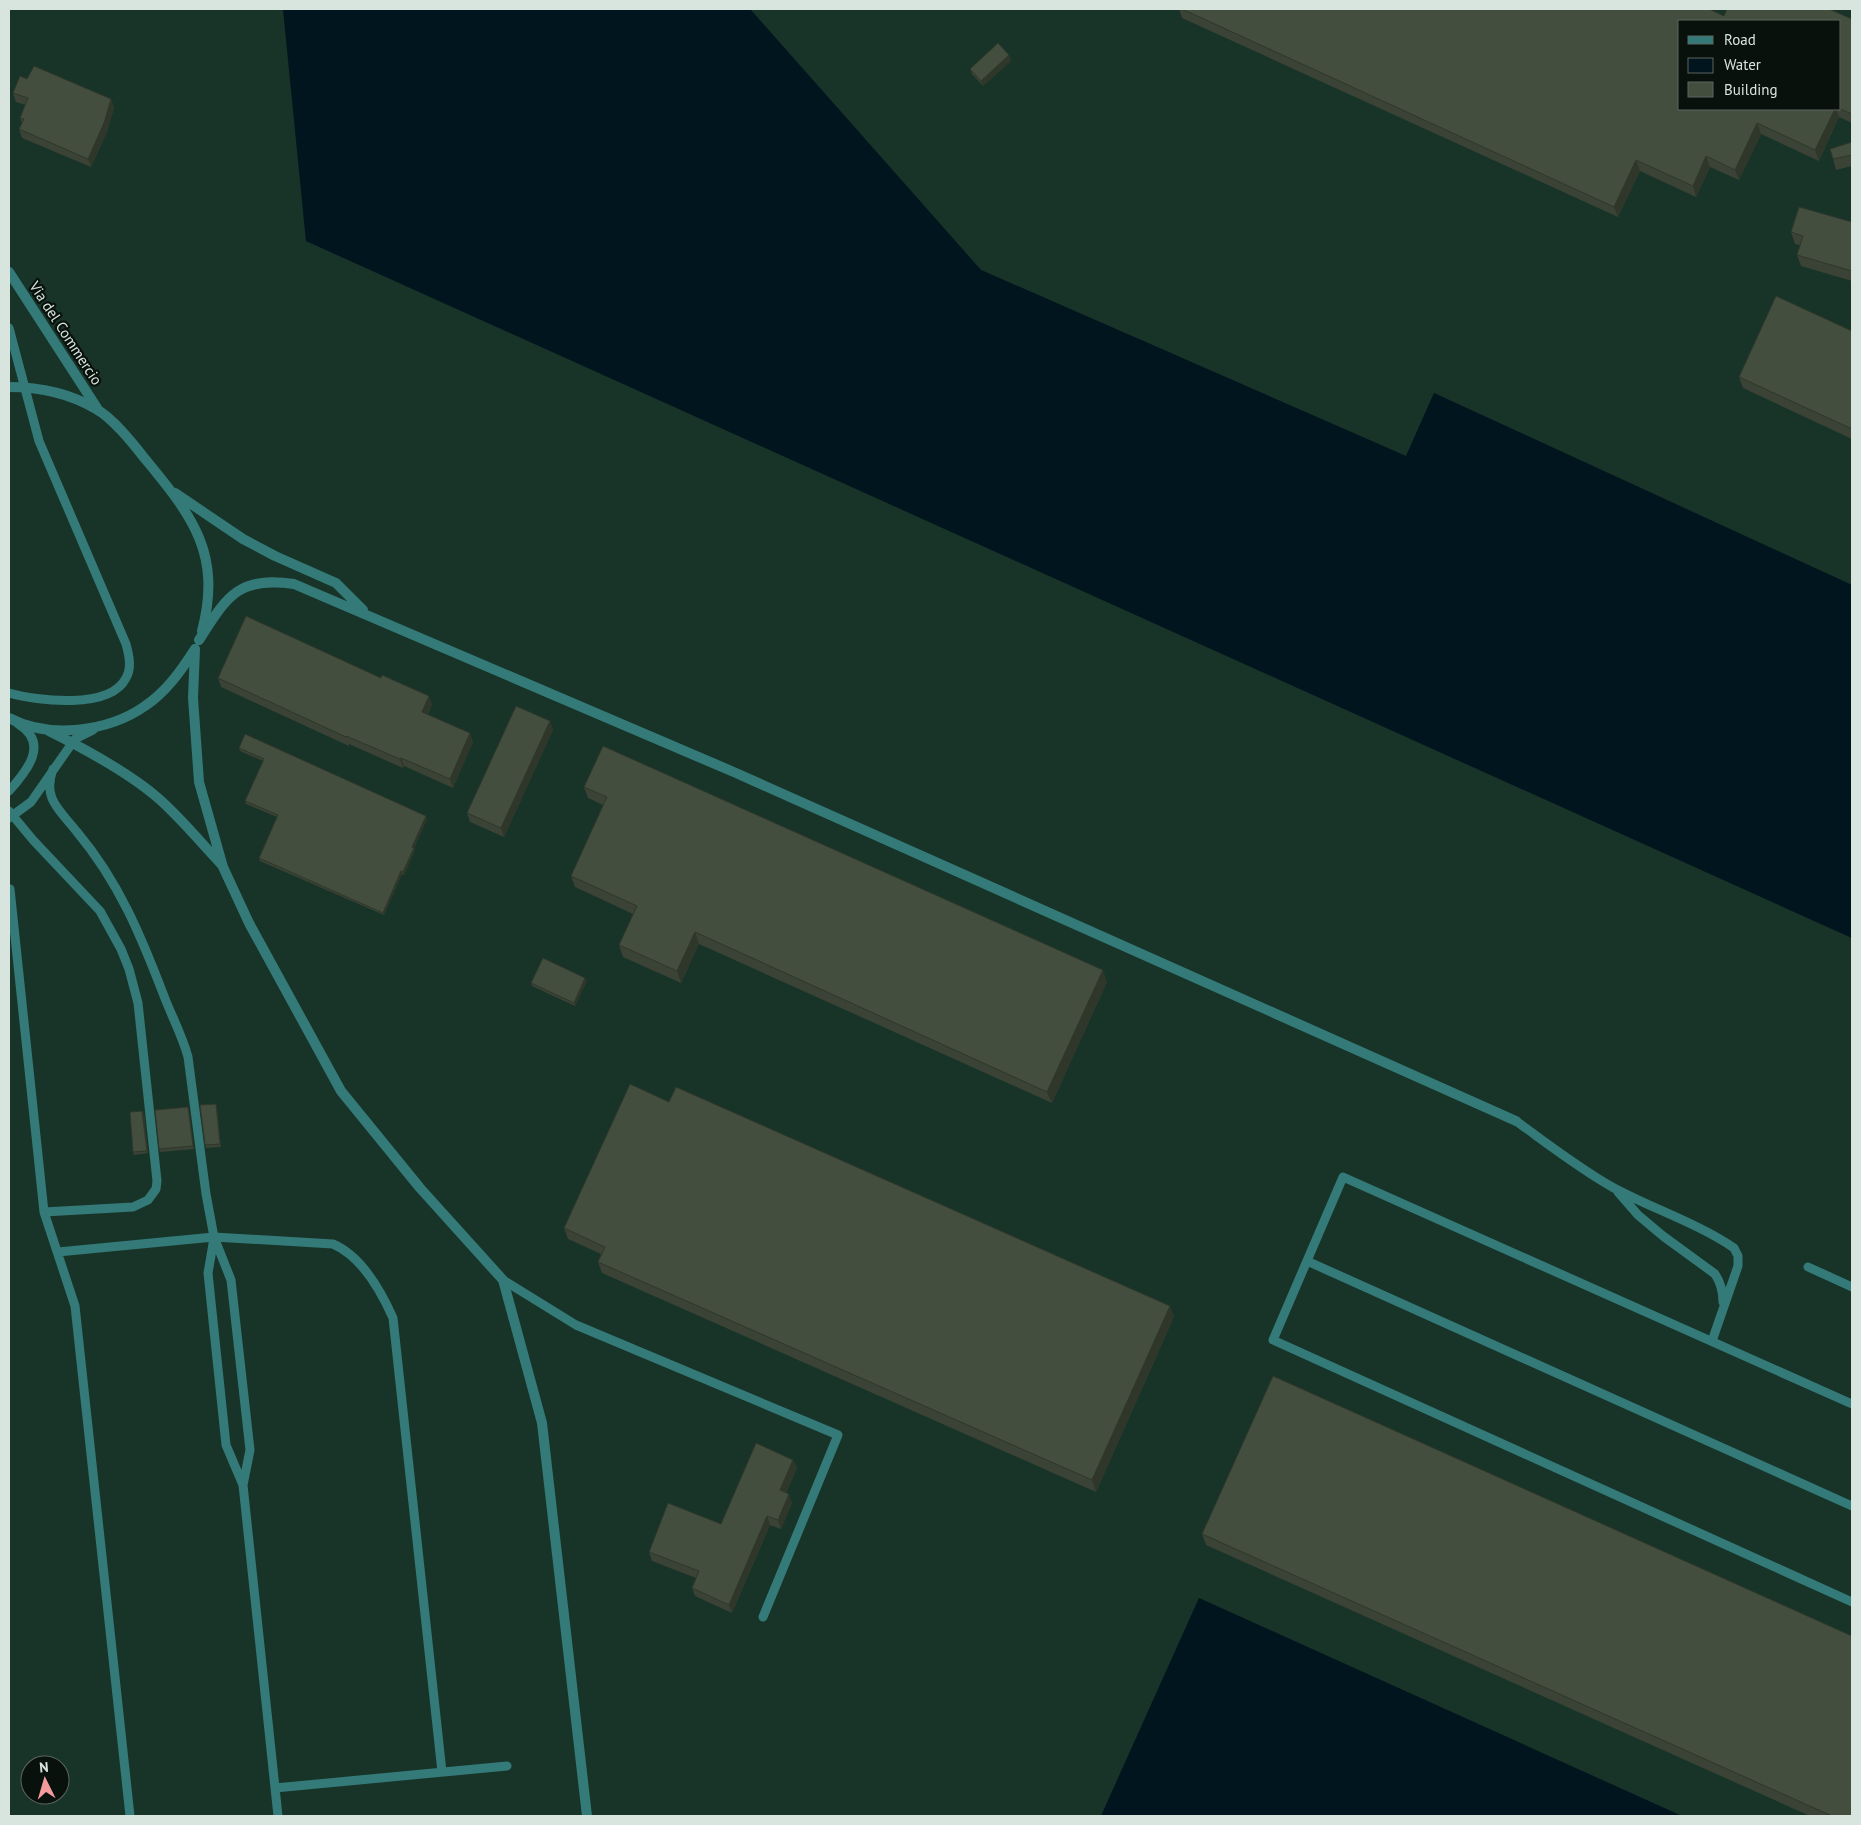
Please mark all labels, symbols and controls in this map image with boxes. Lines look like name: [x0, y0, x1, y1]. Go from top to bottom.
legend: [1678, 20, 1841, 110]
text: Road: [1724, 30, 1756, 49]
text: Water: [1724, 55, 1761, 74]
text: Building: [1724, 80, 1778, 99]
street label: Via del Commercio: [25, 277, 107, 389]
north arrow: [20, 1755, 70, 1805]
text: N: [38, 1758, 49, 1776]

